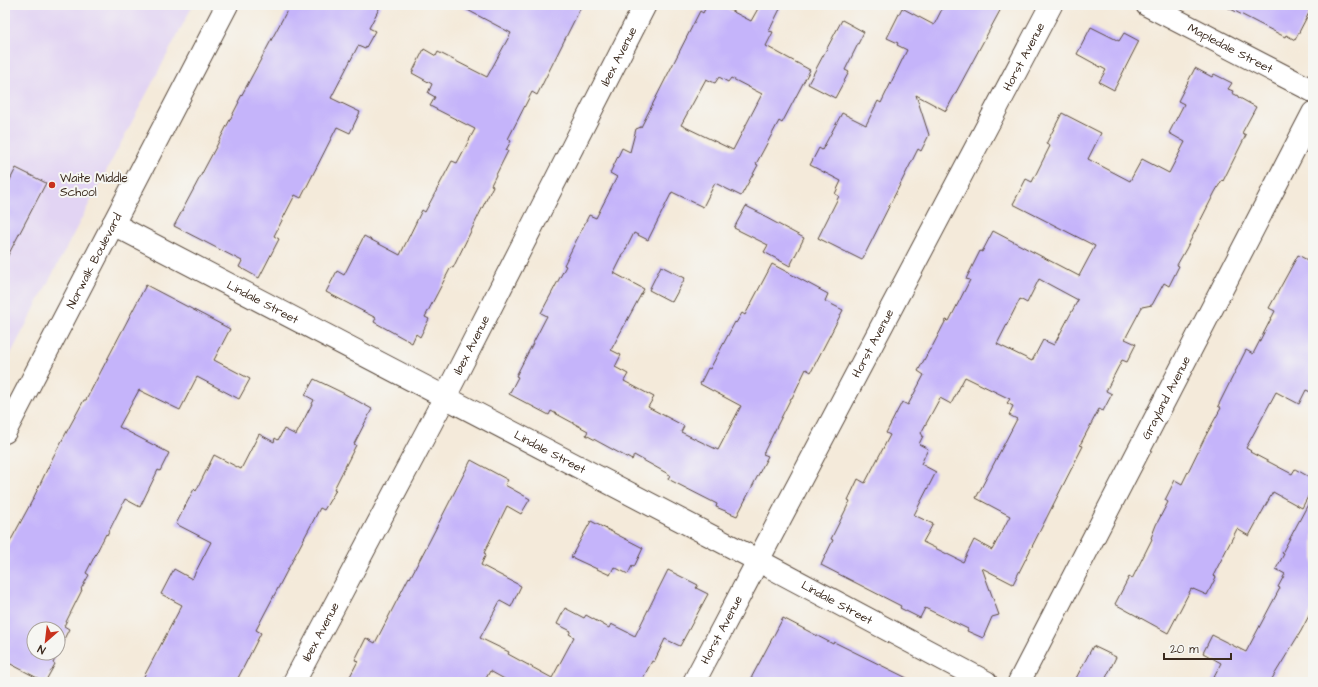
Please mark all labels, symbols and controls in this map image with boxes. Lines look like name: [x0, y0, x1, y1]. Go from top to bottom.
street label: Horst Avenue: [999, 19, 1049, 94]
street label: Mapledale Street: [1185, 19, 1276, 77]
street label: Ibex Avenue: [597, 23, 641, 89]
place label: Waite Middle School: [60, 170, 128, 201]
marker: Waite Middle School: [47, 180, 57, 190]
street label: Norwalk Boulevard: [62, 210, 126, 312]
street label: Lindale Street: [224, 276, 302, 328]
street label: Horst Avenue: [848, 305, 898, 381]
street label: Ibex Avenue: [449, 312, 494, 378]
street label: Grayland Avenue: [1137, 353, 1195, 442]
street label: Lindale Street: [511, 426, 589, 478]
street label: Lindale Street: [798, 577, 876, 629]
street label: Horst Avenue: [696, 592, 747, 667]
street label: Ibex Avenue: [298, 599, 344, 664]
north arrow: [26, 621, 66, 661]
scale bar: [1164, 635, 1231, 661]
text: N: [35, 641, 48, 658]
text: 20 m: [1170, 641, 1199, 658]

